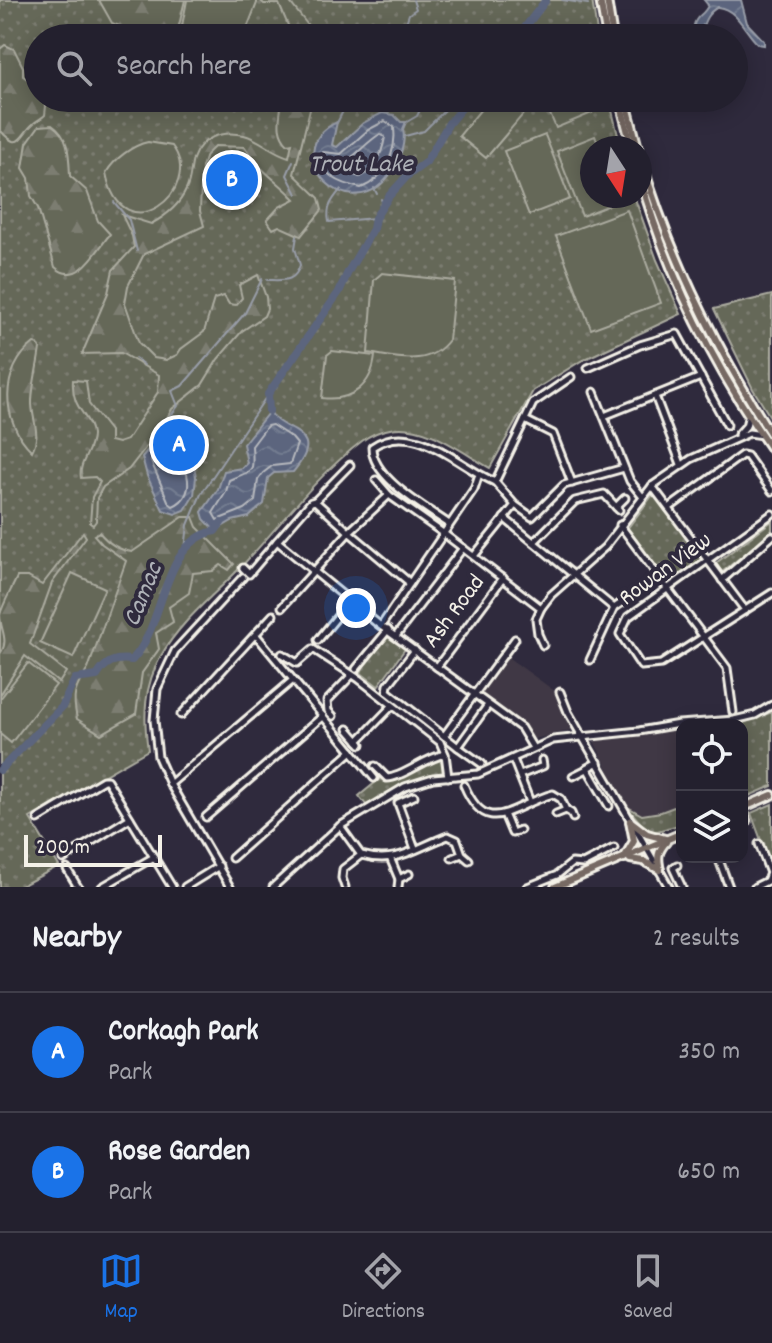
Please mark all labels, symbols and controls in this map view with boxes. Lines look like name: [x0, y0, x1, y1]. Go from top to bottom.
search box: [24, 24, 748, 112]
icon: search: [52, 46, 96, 90]
text: Search here: [116, 47, 252, 90]
north arrow: [580, 136, 652, 208]
water label: Trout Lake: [309, 147, 414, 184]
pin: B: [206, 150, 258, 210]
pin: A: [153, 415, 205, 475]
street label: Rowan View: [612, 525, 720, 615]
water label: Camac: [115, 556, 174, 632]
street label: Ash Road: [416, 568, 494, 656]
your location: [336, 588, 376, 628]
map controls: [676, 719, 748, 863]
button: locate: [676, 719, 748, 791]
button: layers: [676, 791, 748, 863]
scale bar: [24, 831, 162, 867]
text: 200 m: [36, 833, 90, 864]
text: Nearby: [32, 915, 121, 964]
text: 2 results: [653, 921, 740, 958]
text: Corkagh Park: [108, 1012, 259, 1055]
text: A: [51, 1034, 65, 1071]
text: 350 m: [678, 1034, 740, 1071]
text: Park: [108, 1055, 152, 1092]
text: Rose Garden: [108, 1132, 250, 1175]
text: B: [52, 1154, 64, 1191]
text: 650 m: [677, 1154, 740, 1191]
text: Park: [108, 1175, 152, 1212]
tab: Map: [99, 1249, 143, 1328]
tab: Directions: [342, 1249, 425, 1328]
tab: Saved: [624, 1249, 673, 1328]

